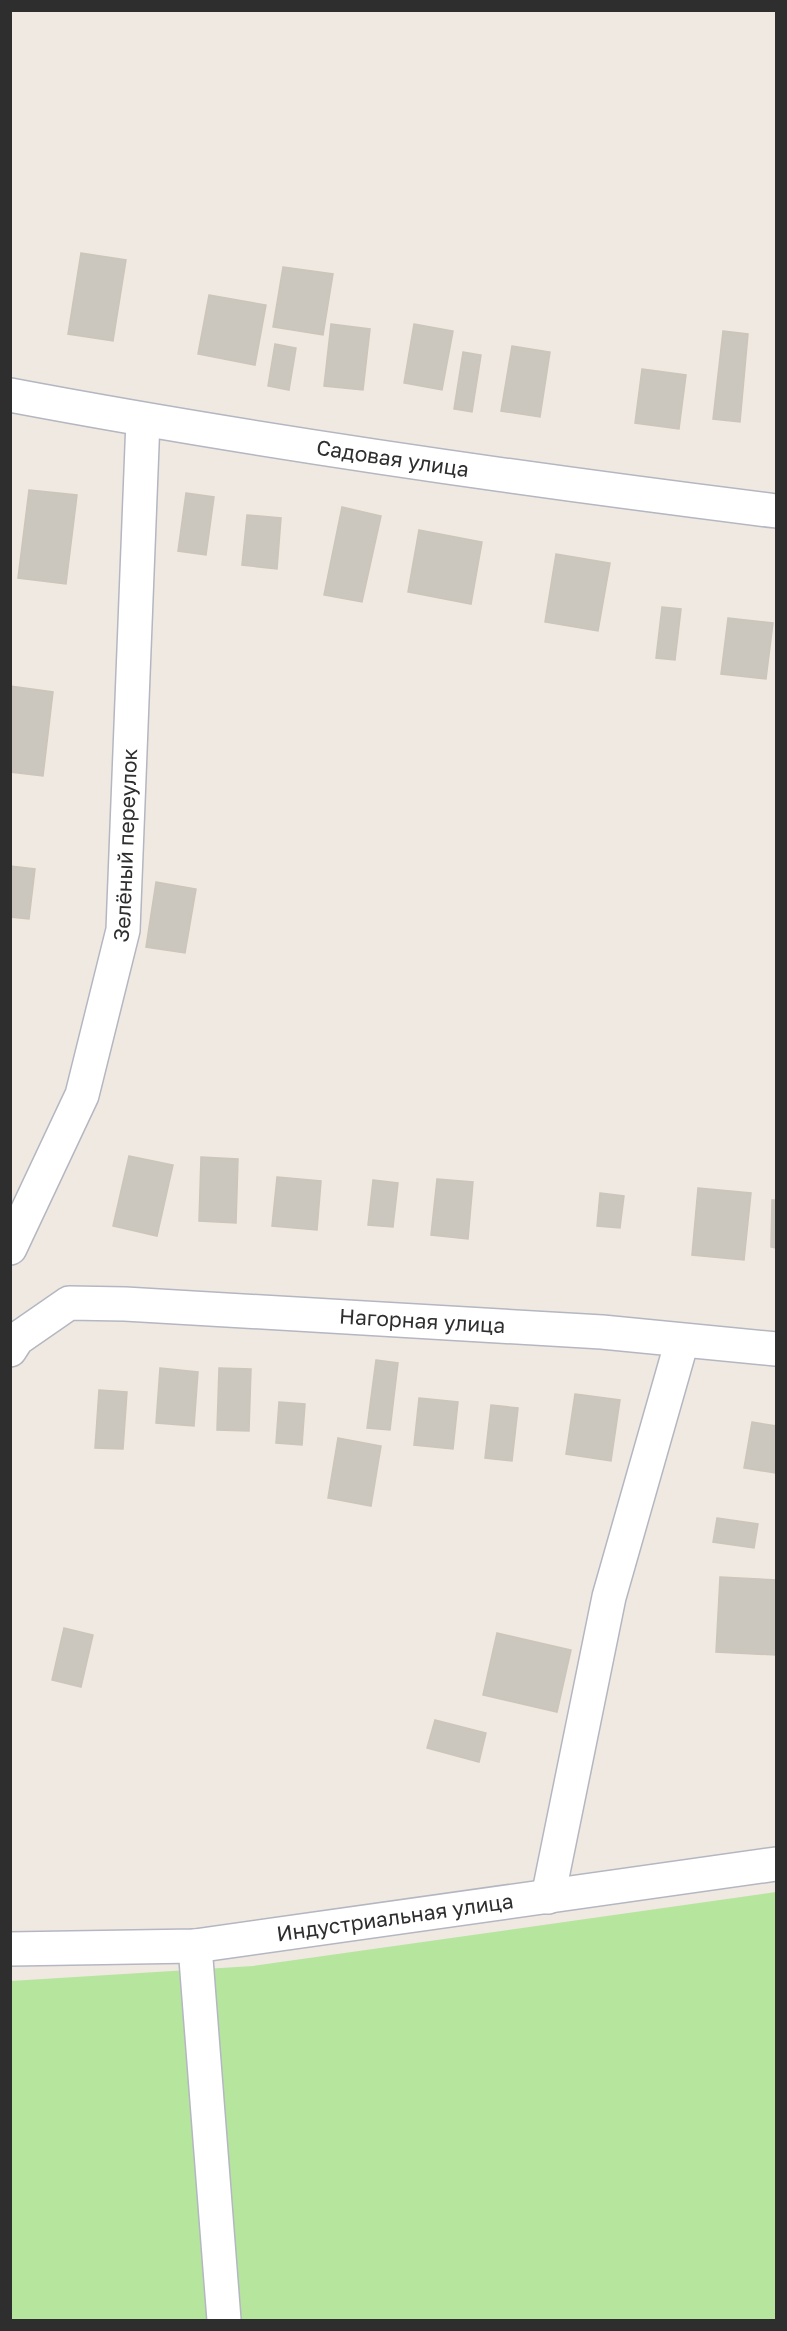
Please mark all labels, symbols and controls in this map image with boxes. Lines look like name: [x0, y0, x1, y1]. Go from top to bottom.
street label: Садовая улица: [315, 434, 471, 482]
street label: Зелёный переулок: [106, 748, 142, 945]
street label: Нагорная улица: [338, 1303, 506, 1338]
street label: Индустриальная улица: [275, 1887, 515, 1946]

